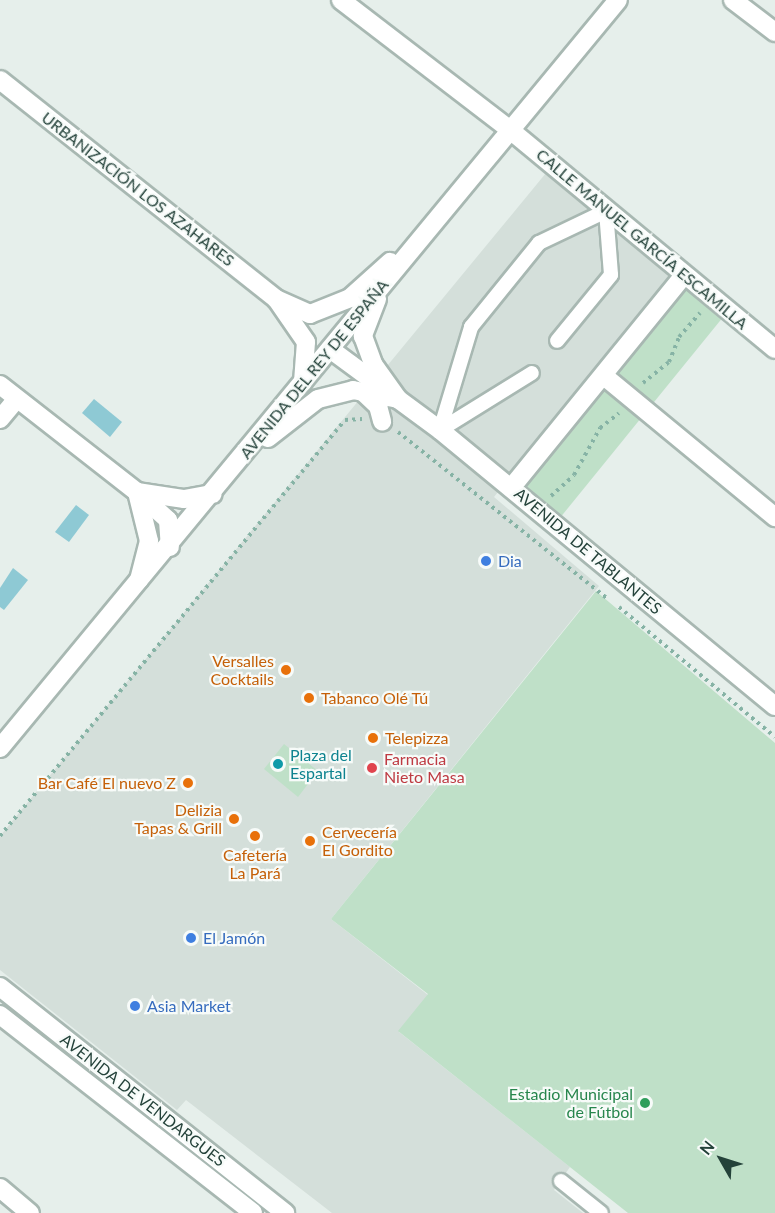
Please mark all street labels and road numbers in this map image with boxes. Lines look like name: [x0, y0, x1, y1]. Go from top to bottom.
street label: URBANIZACIÓN LOS AZAHARES: [38, 108, 238, 270]
street label: CALLE MANUEL GARCÍA ESCAMILLA: [532, 145, 752, 333]
street label: AVENIDA DEL REY DE ESPAÑA: [235, 275, 393, 463]
street label: AVENIDA DE TABLANTES: [510, 483, 666, 619]
street label: AVENIDA DE VENDARGUES: [56, 1029, 230, 1171]

